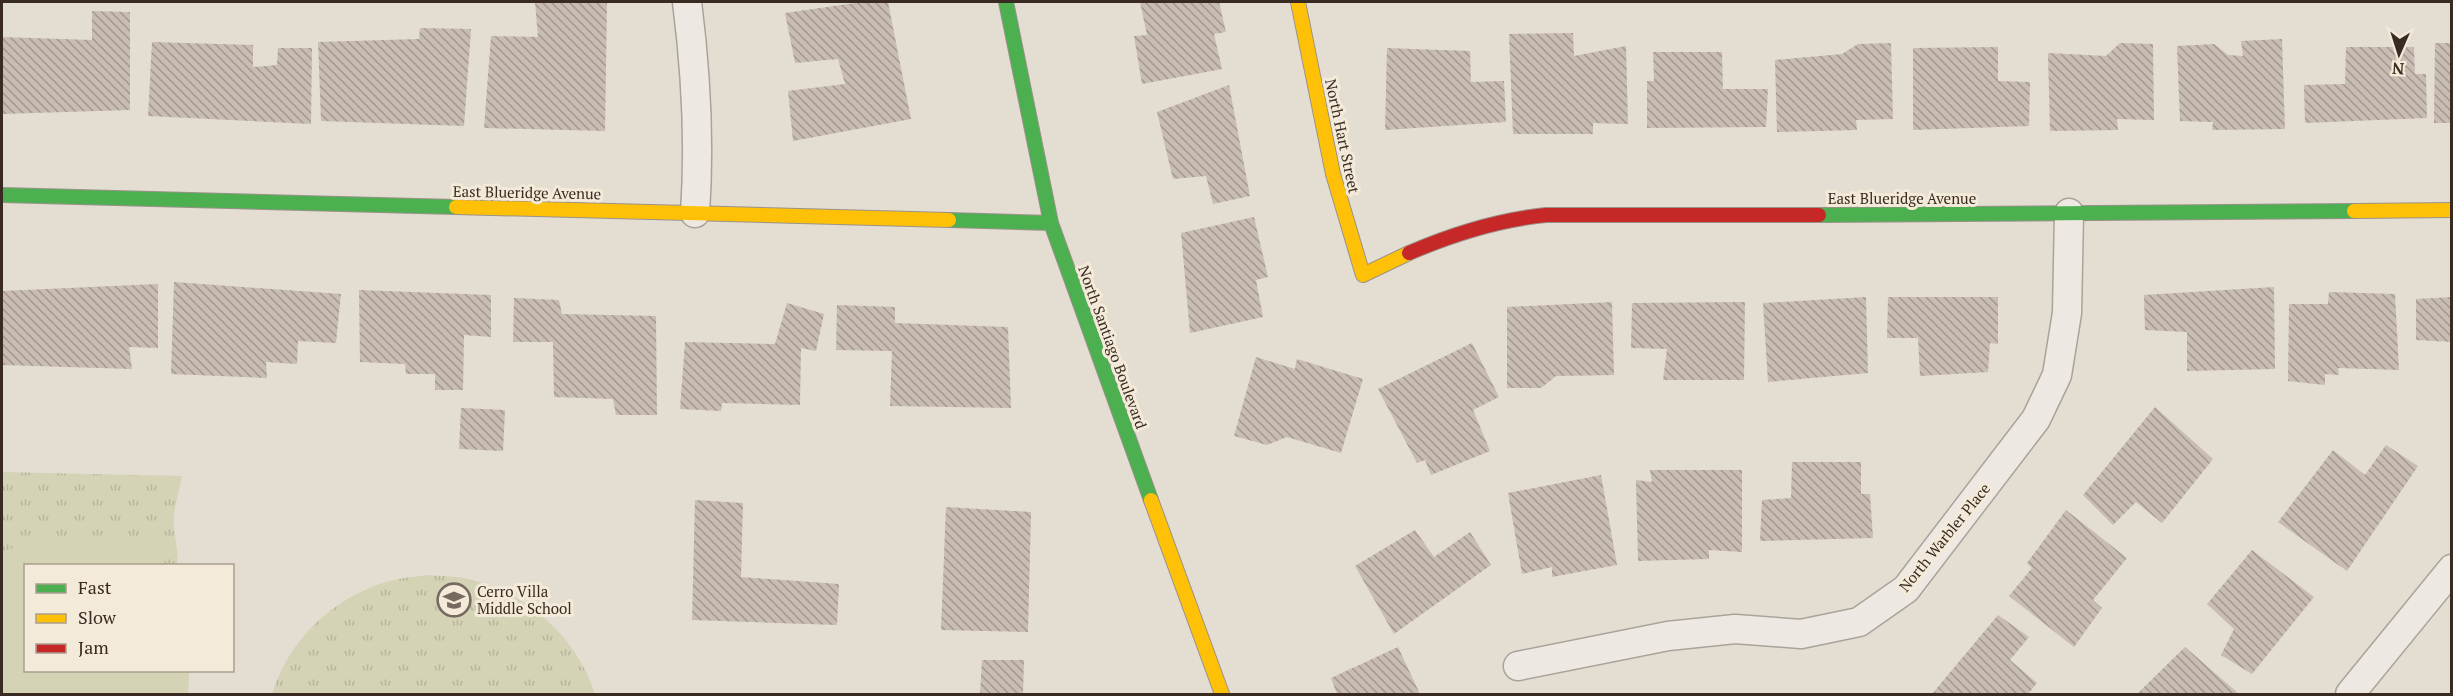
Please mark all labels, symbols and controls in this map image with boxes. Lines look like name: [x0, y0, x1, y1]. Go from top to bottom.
north arrow: [2369, 24, 2429, 84]
text: N: [2392, 58, 2405, 80]
street label: North Hart Street: [1321, 77, 1365, 195]
street label: East Blueridge Avenue: [453, 181, 601, 203]
street label: East Blueridge Avenue: [1828, 188, 1976, 208]
street label: North Santiago Boulevard: [1074, 263, 1152, 431]
street label: North Warbler Place: [1894, 478, 1994, 596]
legend: [24, 564, 234, 672]
text: Fast: [78, 575, 112, 599]
place label: Cerro Villa Middle School: [477, 581, 572, 618]
school or university icon: Cerro Villa Middle School: [436, 582, 472, 618]
text: Slow: [78, 605, 117, 629]
text: Jam: [78, 635, 109, 659]

